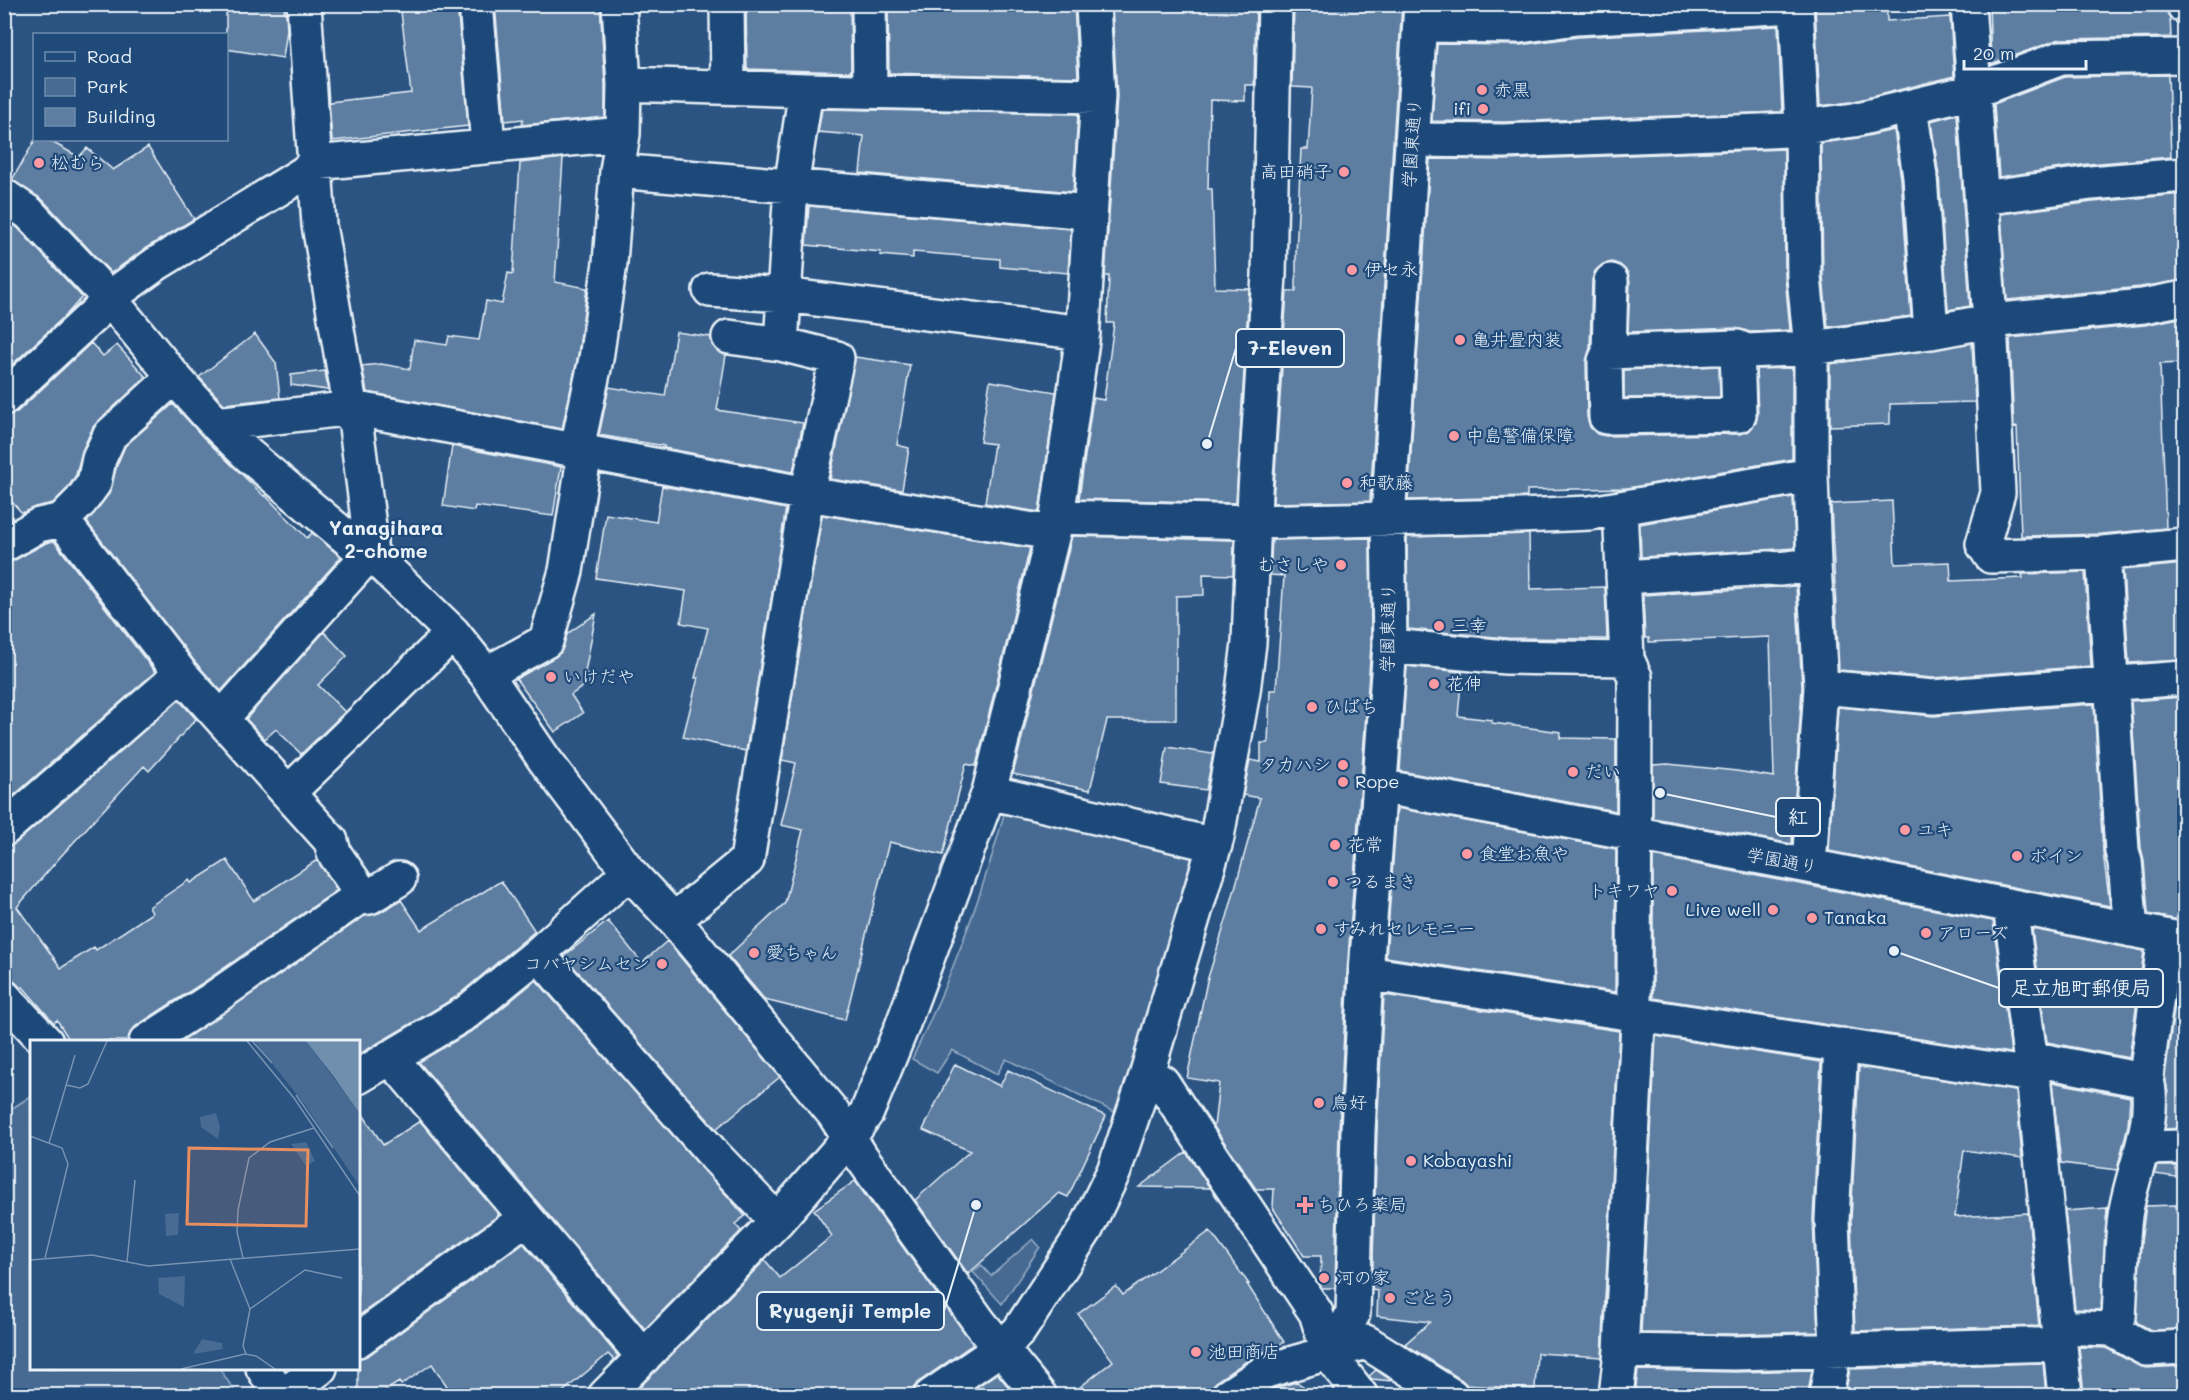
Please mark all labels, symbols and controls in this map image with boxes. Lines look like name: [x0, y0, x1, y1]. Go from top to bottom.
legend: [33, 33, 228, 141]
scale bar: [1964, 33, 2086, 71]
text: 20 m: [1973, 41, 2014, 65]
text: Road: [87, 44, 132, 68]
text: Park: [87, 74, 128, 98]
place label: 赤黒: [1494, 77, 1530, 101]
marker: 赤黒: [1475, 83, 1489, 97]
place label: ifi: [1453, 96, 1471, 120]
street label: 学園東通り: [1396, 97, 1426, 189]
marker: ifi: [1476, 102, 1490, 116]
text: Building: [87, 104, 155, 128]
place label: 松むら: [51, 150, 105, 174]
marker: 松むら: [32, 156, 46, 170]
place label: 高田硝子: [1260, 159, 1332, 183]
marker: 高田硝子: [1337, 165, 1351, 179]
place label: 伊セ永: [1364, 257, 1418, 281]
marker: 伊セ永: [1345, 263, 1359, 277]
place label: 亀井畳内装: [1472, 327, 1562, 351]
callout: 7-Eleven: [1236, 329, 1344, 367]
marker: 亀井畳内装: [1453, 333, 1467, 347]
text: 7-Eleven: [1248, 334, 1332, 360]
place label: 中島警備保障: [1466, 423, 1574, 447]
marker: 中島警備保障: [1447, 429, 1461, 443]
place label: 和歌藤: [1359, 470, 1413, 494]
marker: 和歌藤: [1340, 476, 1354, 490]
district label: Yanagihara 2-chome: [329, 514, 443, 563]
place label: むさしや: [1257, 552, 1329, 576]
marker: むさしや: [1334, 558, 1348, 572]
street label: 学園東通り: [1374, 583, 1400, 673]
place label: 三幸: [1451, 613, 1487, 637]
marker: 三幸: [1432, 619, 1446, 633]
place label: いけだや: [563, 664, 635, 688]
marker: いけだや: [544, 670, 558, 684]
place label: 花伸: [1446, 671, 1482, 695]
marker: 花伸: [1427, 677, 1441, 691]
place label: ひばち: [1324, 694, 1378, 718]
marker: ひばち: [1305, 700, 1319, 714]
place label: タカハシ: [1259, 752, 1331, 776]
marker: タカハシ: [1336, 758, 1350, 772]
place label: だい: [1585, 759, 1621, 783]
marker: だい: [1566, 765, 1580, 779]
place label: Rope: [1355, 769, 1399, 793]
marker: Rope: [1336, 775, 1350, 789]
callout: 紅: [1776, 798, 1820, 836]
text: 紅: [1788, 803, 1808, 829]
place label: ユキ: [1917, 817, 1953, 841]
marker: ユキ: [1898, 823, 1912, 837]
place label: 花常: [1347, 832, 1383, 856]
marker: 花常: [1328, 838, 1342, 852]
place label: 食堂お魚や: [1479, 841, 1569, 865]
street label: 学園通り: [1745, 841, 1820, 879]
place label: ボイン: [2029, 843, 2083, 867]
marker: 食堂お魚や: [1460, 847, 1474, 861]
marker: ボイン: [2010, 849, 2024, 863]
place label: つるまき: [1345, 869, 1417, 893]
marker: つるまき: [1326, 875, 1340, 889]
place label: トキワヤ: [1588, 878, 1660, 902]
marker: トキワヤ: [1665, 884, 1679, 898]
place label: Live well: [1685, 897, 1761, 921]
marker: Live well: [1766, 903, 1780, 917]
place label: Tanaka: [1824, 905, 1887, 929]
marker: Tanaka: [1805, 911, 1819, 925]
place label: すみれセレモニー: [1333, 916, 1475, 940]
place label: アローズ: [1938, 920, 2009, 944]
marker: すみれセレモニー: [1314, 922, 1328, 936]
marker: アローズ: [1919, 926, 1933, 940]
place label: 愛ちゃん: [766, 940, 838, 964]
marker: 愛ちゃん: [747, 946, 761, 960]
place label: コバヤシムセン: [524, 951, 650, 975]
marker: コバヤシムセン: [655, 957, 669, 971]
callout: 足立旭町郵便局: [1999, 969, 2163, 1007]
text: 足立旭町郵便局: [2011, 974, 2151, 1000]
inset map: [30, 1040, 360, 1370]
place label: 鳥好: [1331, 1090, 1367, 1114]
marker: 鳥好: [1312, 1096, 1326, 1110]
place label: Kobayashi: [1423, 1148, 1512, 1172]
marker: Kobayashi: [1404, 1154, 1418, 1168]
place label: ちひろ薬局: [1317, 1192, 1407, 1216]
marker: ちひろ薬局: [1298, 1198, 1312, 1212]
place label: 河の家: [1336, 1265, 1390, 1289]
marker: 河の家: [1317, 1271, 1331, 1285]
place label: ごとう: [1402, 1285, 1456, 1309]
marker: ごとう: [1383, 1291, 1397, 1305]
callout: Ryugenji Temple: [757, 1292, 944, 1330]
text: Ryugenji Temple: [769, 1297, 931, 1323]
place label: 池田商店: [1208, 1339, 1280, 1363]
marker: 池田商店: [1189, 1345, 1203, 1359]

